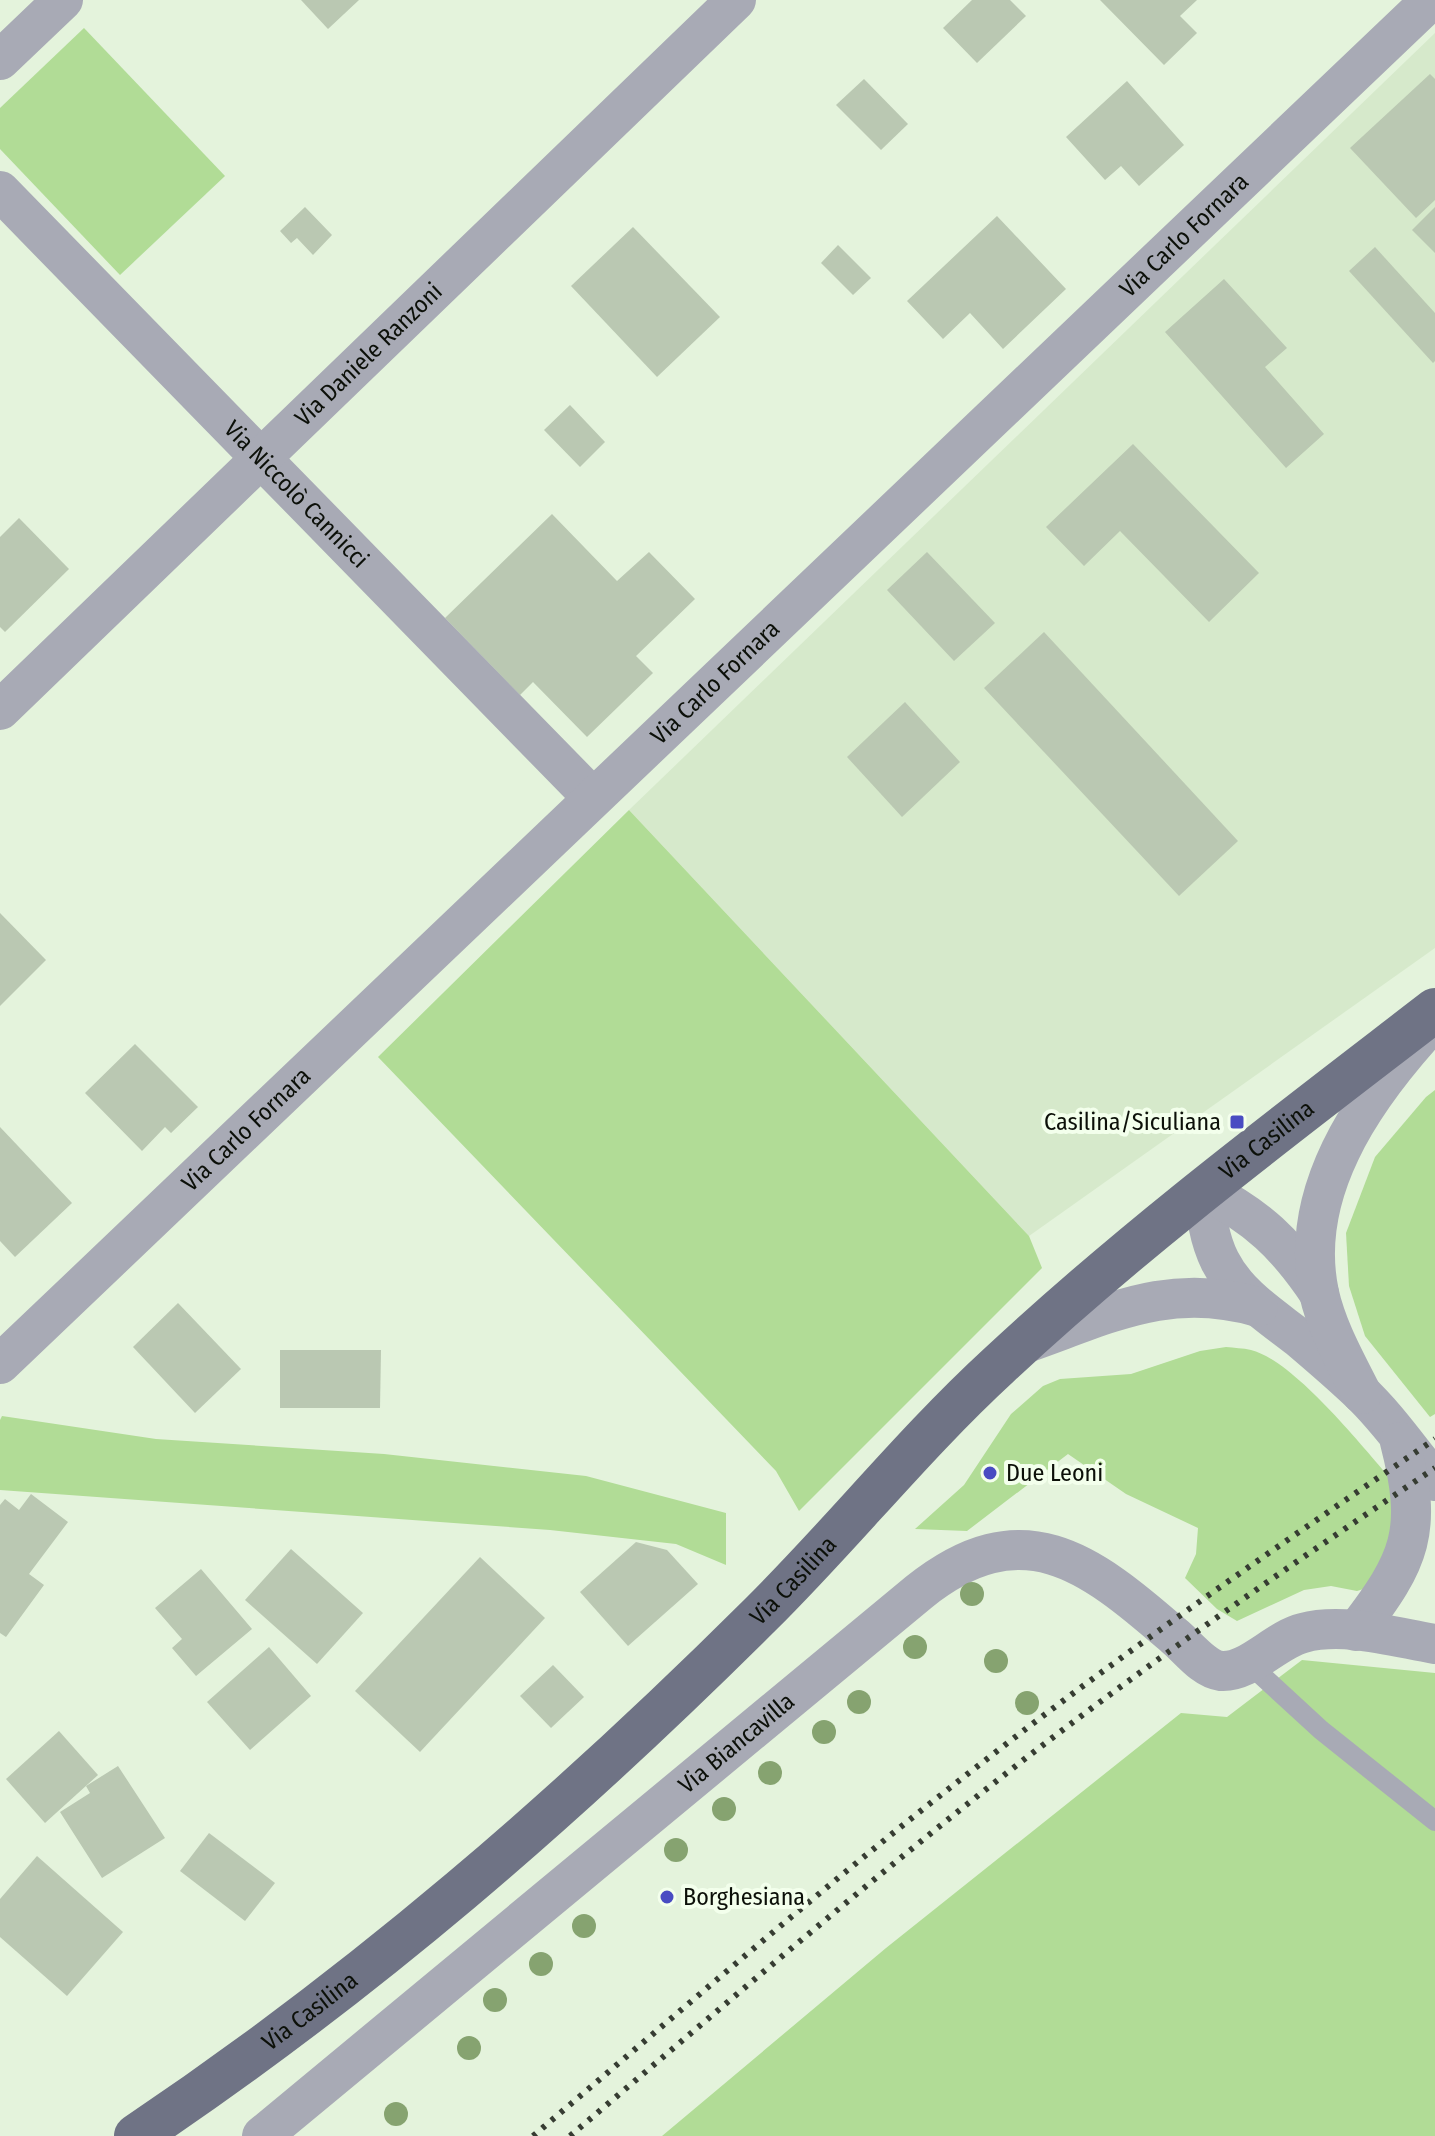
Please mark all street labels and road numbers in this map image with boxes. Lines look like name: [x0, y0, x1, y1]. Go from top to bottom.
street label: Via Carlo Fornara: [1114, 168, 1254, 303]
street label: Via Daniele Ranzoni: [289, 277, 448, 432]
street label: Via Niccolò Cannicci: [218, 415, 374, 574]
street label: Via Carlo Fornara: [645, 615, 785, 750]
street label: Via Carlo Fornara: [176, 1062, 316, 1197]
street label: Via Casilina: [1214, 1094, 1320, 1186]
street label: Via Casilina: [744, 1530, 842, 1631]
street label: Via Biancavilla: [673, 1687, 800, 1799]
street label: Via Casilina: [257, 1966, 363, 2056]

